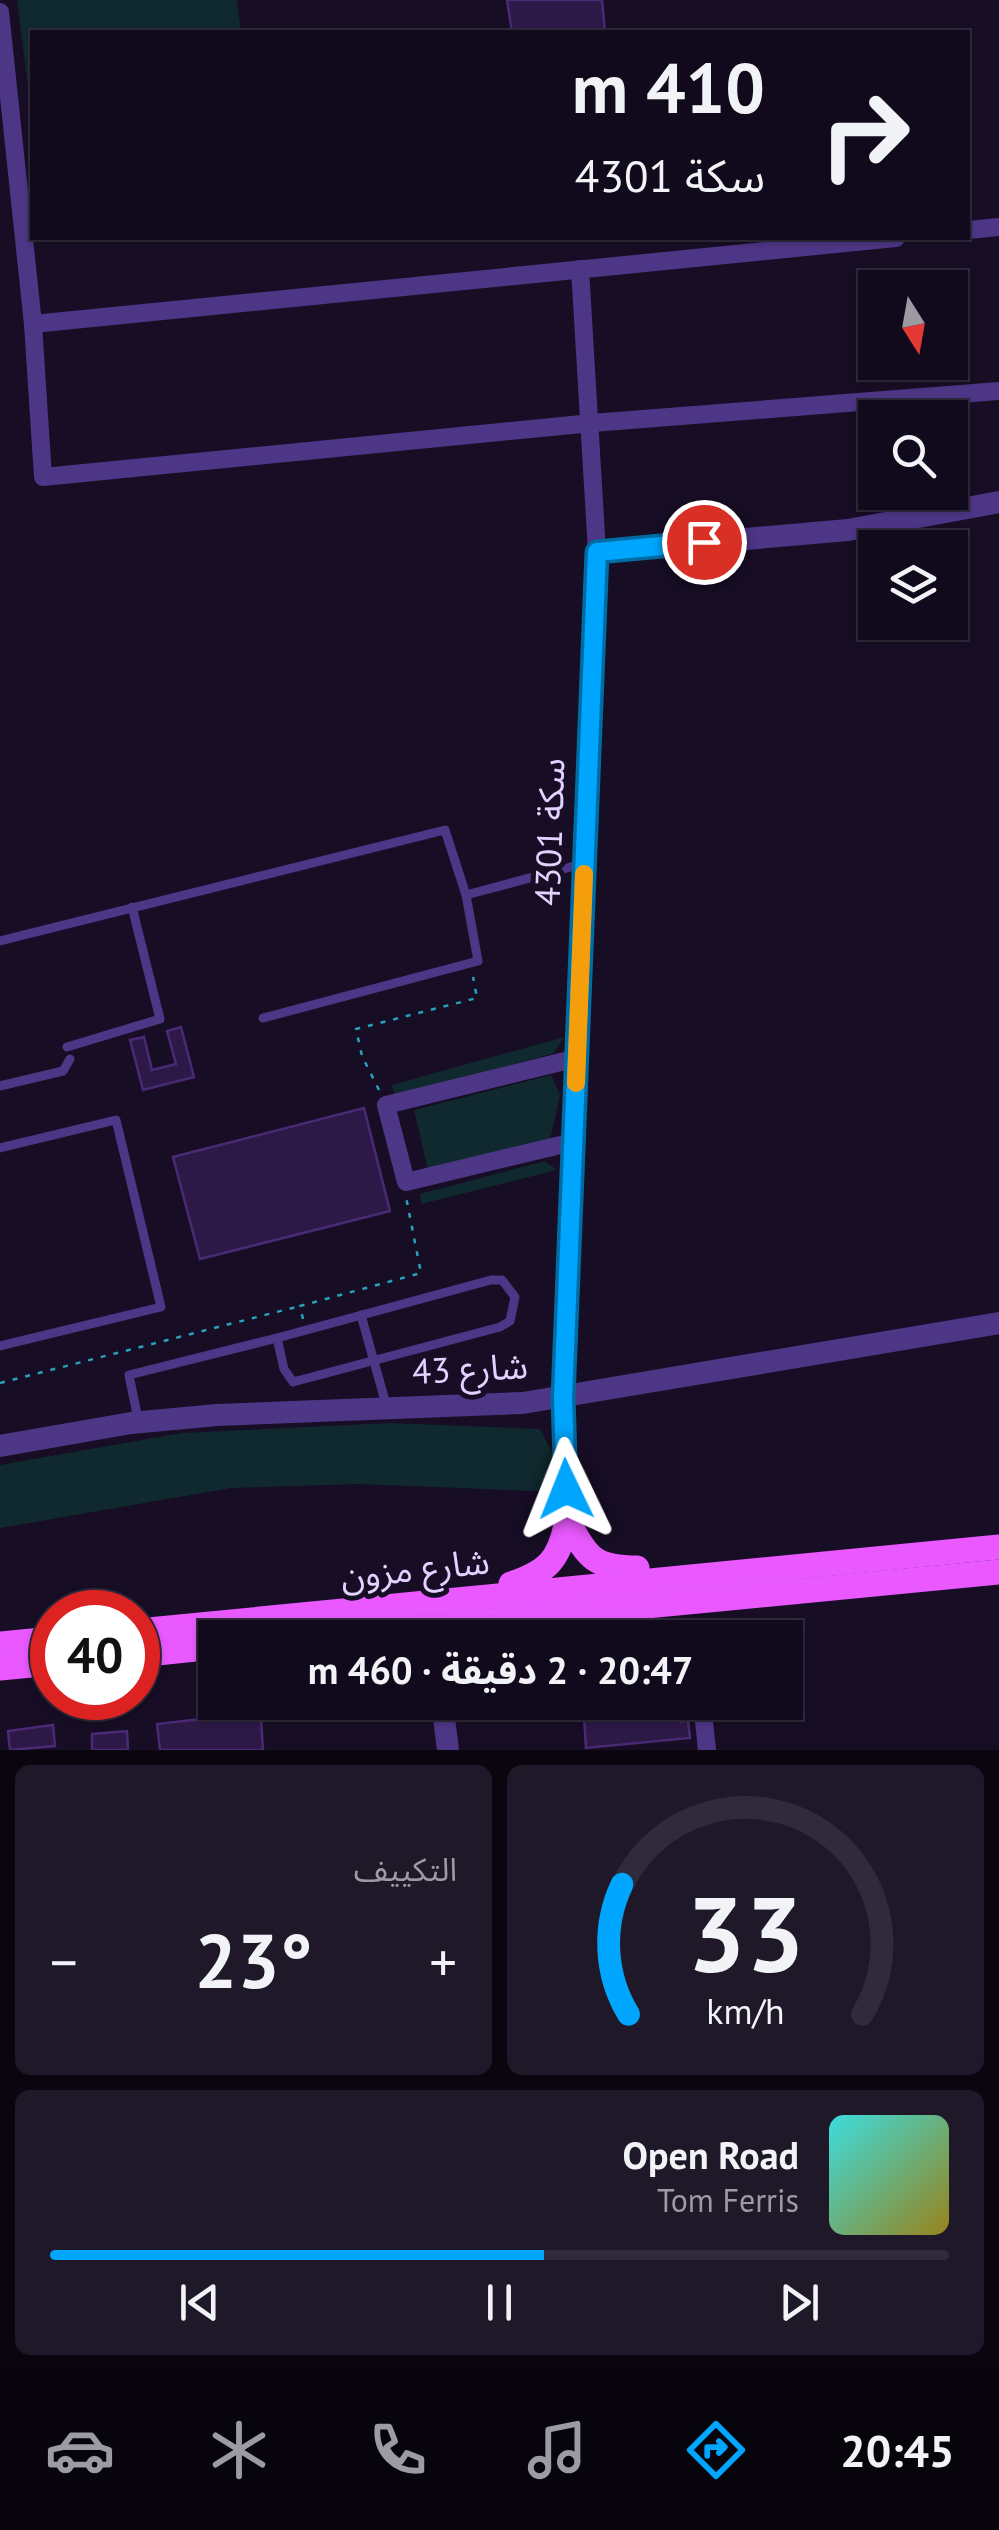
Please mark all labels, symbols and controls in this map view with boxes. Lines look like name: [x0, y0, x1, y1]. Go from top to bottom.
text: 410 m: [572, 42, 765, 132]
icon: right: [800, 70, 930, 200]
text: سكة 4301: [575, 146, 765, 204]
north arrow: [858, 270, 968, 380]
map controls: [858, 270, 968, 640]
button: search: [858, 400, 968, 510]
pin: [662, 500, 747, 585]
icon: arrive: [677, 515, 732, 570]
button: layers: [858, 530, 968, 640]
street label: سكة 4301: [523, 757, 575, 907]
street label: شارع 43: [411, 1342, 529, 1398]
position arrow: [514, 1437, 618, 1541]
street label: شارع مزون: [338, 1537, 492, 1603]
speed limit sign: 40: [30, 1590, 160, 1720]
text: 20:47 · 2 دقيقة · 460 m: [308, 1645, 693, 1694]
text: التكييف: [354, 1848, 457, 1890]
text: 33: [687, 1866, 804, 2001]
text: 23°: [195, 1912, 312, 2009]
text: −: [50, 1926, 78, 1997]
text: +: [429, 1926, 457, 1997]
text: km/h: [706, 1988, 785, 2034]
text: Open Road: [623, 2130, 799, 2179]
text: Tom Ferris: [657, 2179, 799, 2221]
icon: previous: [172, 2275, 227, 2330]
icon: pause: [472, 2275, 527, 2330]
icon: next: [772, 2275, 827, 2330]
icon: car: [45, 2415, 115, 2485]
icon: climate: [204, 2415, 274, 2485]
icon: phone: [363, 2415, 433, 2485]
icon: music: [522, 2415, 592, 2485]
icon: directions: [681, 2415, 751, 2485]
text: 20:45: [840, 2421, 954, 2479]

